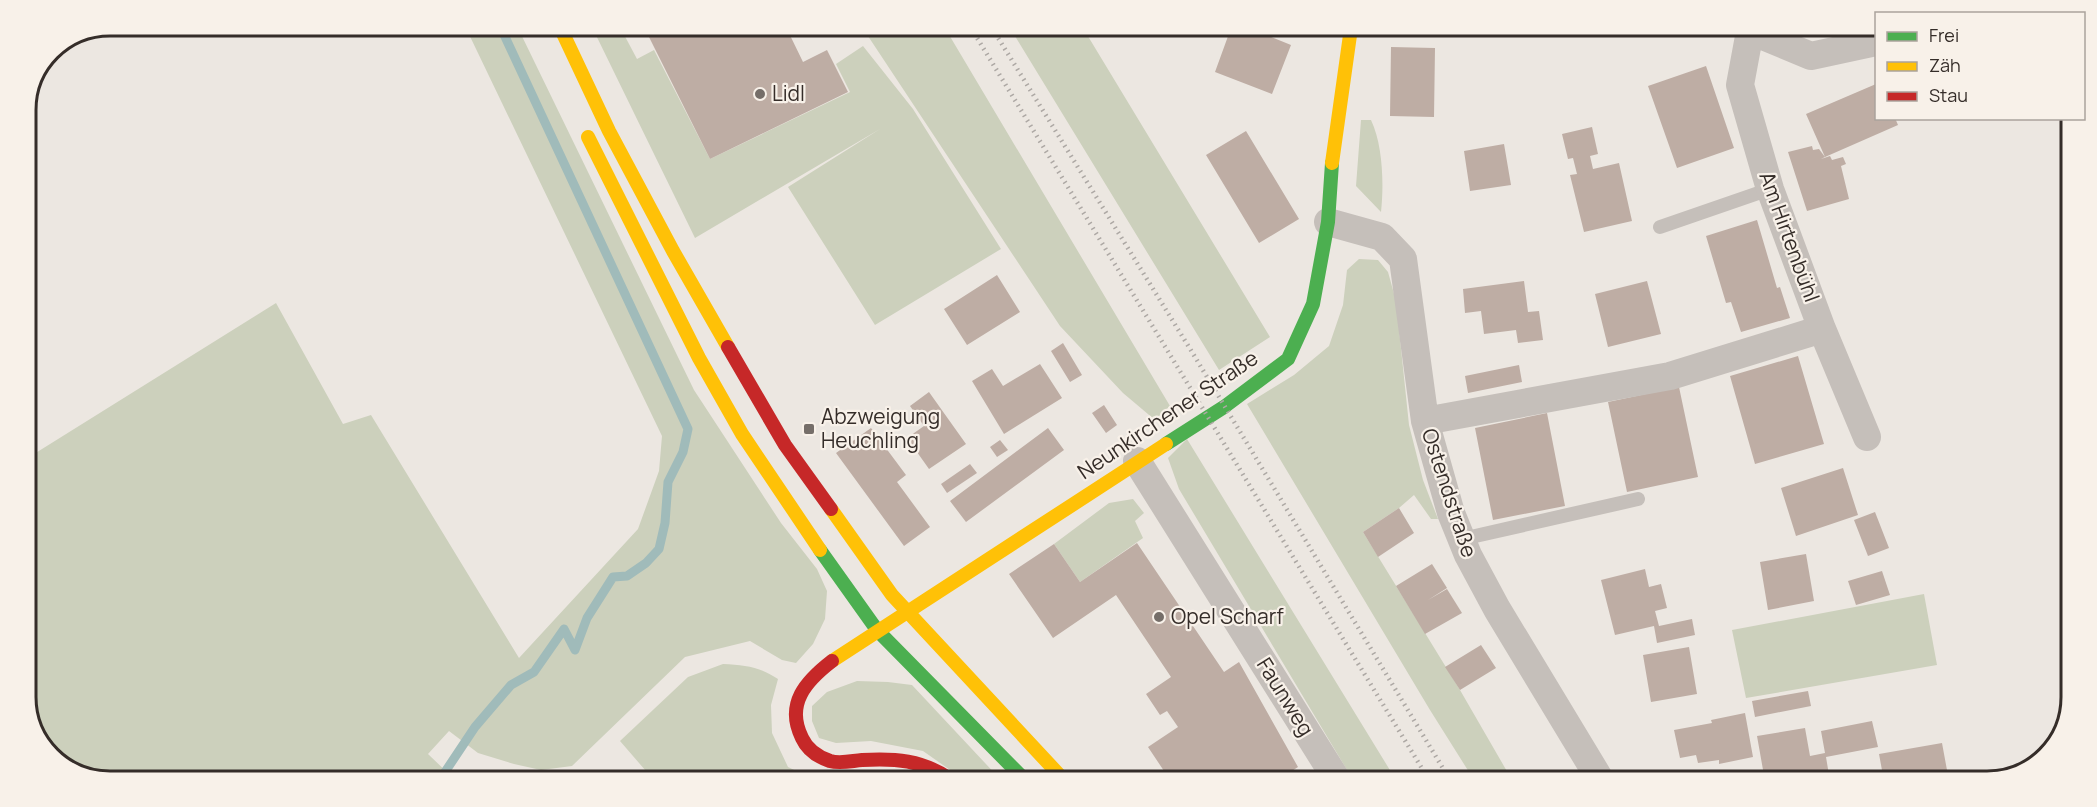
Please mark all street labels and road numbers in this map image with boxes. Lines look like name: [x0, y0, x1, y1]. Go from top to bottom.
street label: Am Hirtenbühl: [1753, 168, 1827, 306]
street label: Neunkirchener Straße: [1072, 343, 1263, 485]
street label: Ostendstraße: [1416, 425, 1484, 561]
street label: Faunweg: [1251, 652, 1321, 741]

